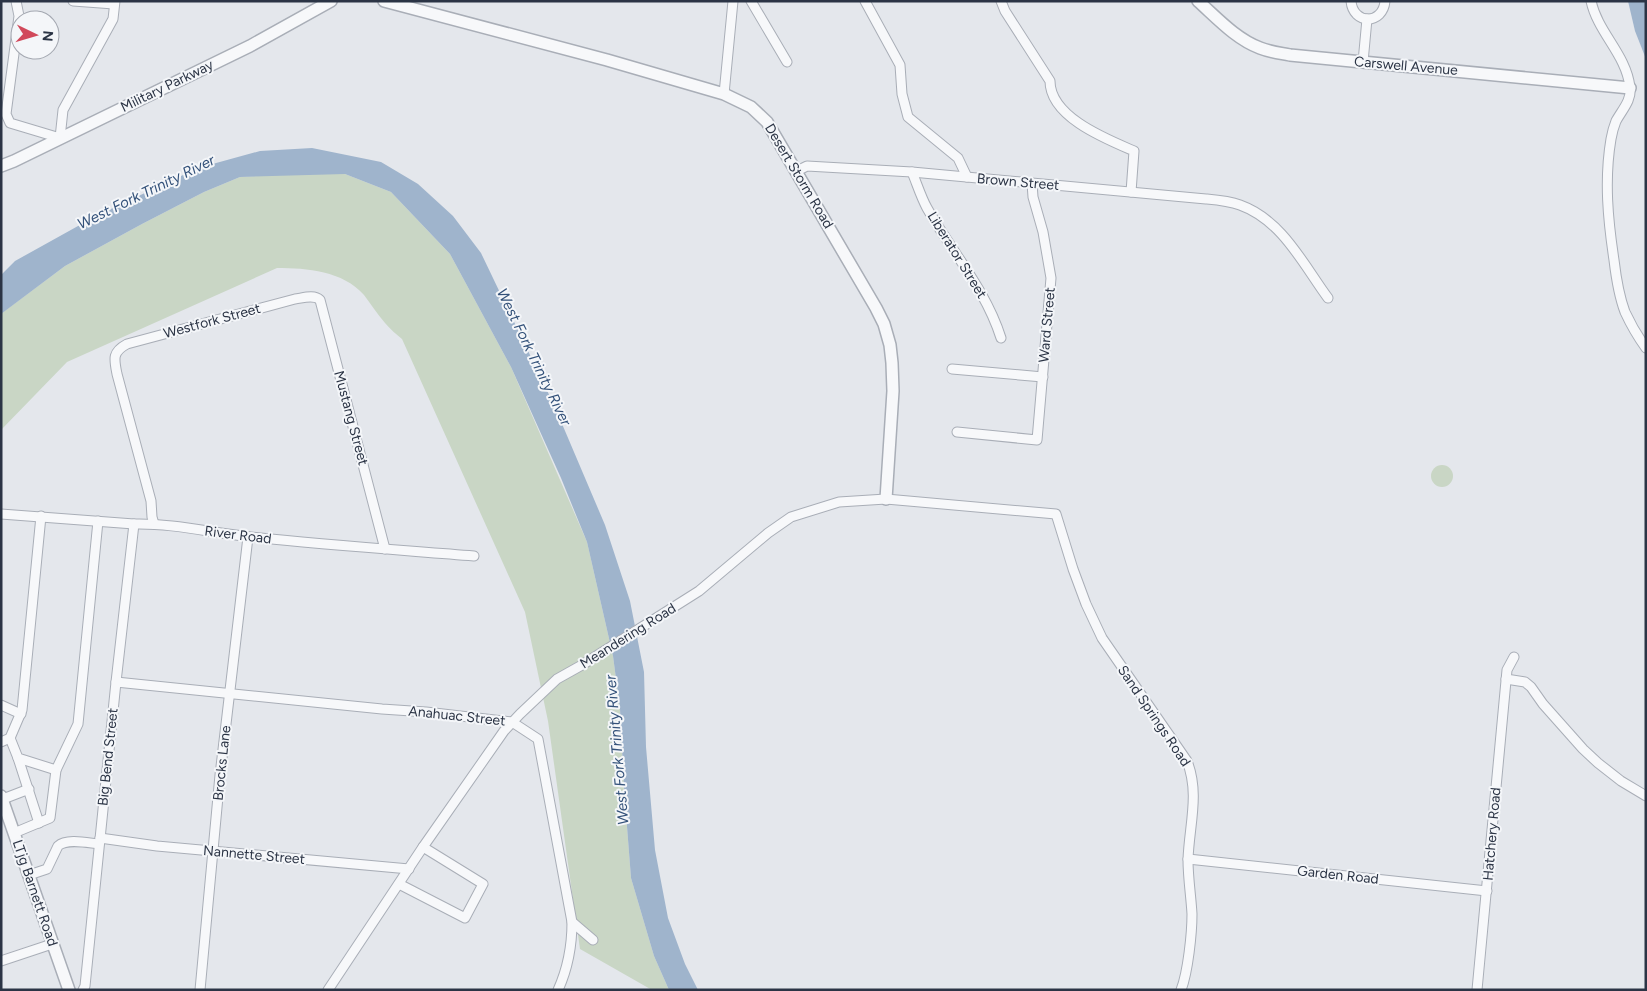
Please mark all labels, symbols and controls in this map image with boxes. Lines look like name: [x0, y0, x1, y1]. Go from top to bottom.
north arrow: [10, 10, 60, 60]
text: N: [39, 30, 56, 42]
street label: Carswell Avenue: [1353, 53, 1459, 79]
street label: Military Parkway: [118, 56, 217, 116]
street label: Desert Storm Road: [761, 121, 837, 231]
water label: West Fork Trinity River: [74, 150, 218, 233]
street label: Brown Street: [976, 170, 1060, 194]
street label: Liberator Street: [924, 209, 990, 301]
water label: West Fork Trinity River: [493, 285, 576, 429]
street label: Ward Street: [1035, 287, 1059, 363]
street label: Westfork Street: [162, 300, 262, 342]
street label: Mustang Street: [330, 369, 372, 467]
street label: River Road: [204, 522, 272, 548]
street label: Meandering Road: [577, 600, 679, 672]
street label: Sand Springs Road: [1114, 662, 1194, 770]
water label: West Fork Trinity River: [601, 673, 633, 826]
street label: Anahuac Street: [408, 702, 506, 730]
street label: Big Bend Street: [94, 707, 122, 807]
street label: Brocks Lane: [210, 724, 234, 802]
street label: Hatchery Road: [1479, 787, 1505, 881]
street label: LTjg Barnett Road: [9, 837, 61, 949]
street label: Nannette Street: [202, 842, 306, 868]
street label: Garden Road: [1296, 862, 1380, 888]

